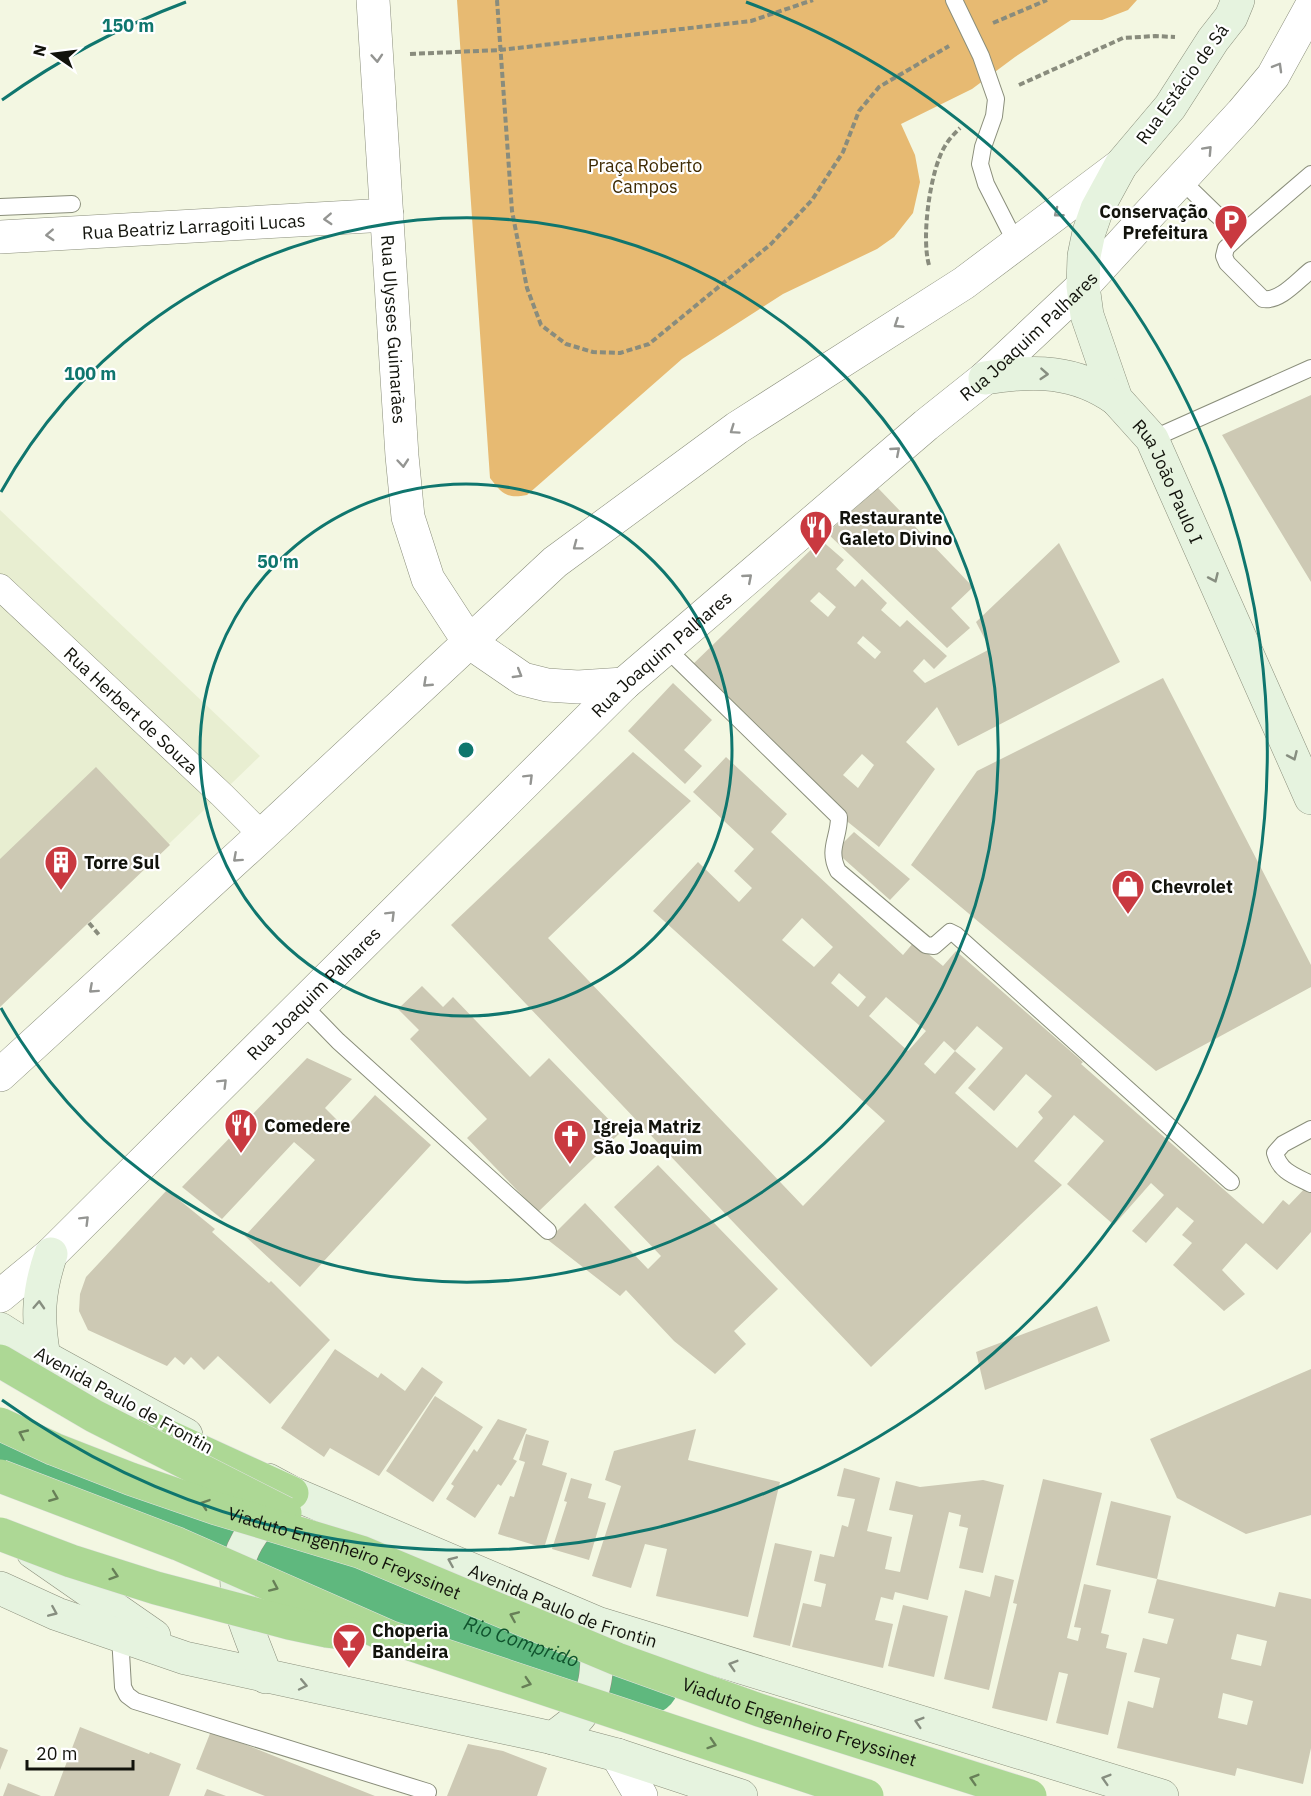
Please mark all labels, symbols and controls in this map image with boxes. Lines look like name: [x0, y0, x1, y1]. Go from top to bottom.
text: 150 m: [102, 14, 154, 37]
street label: Rua Estácio de Sá: [1131, 19, 1234, 149]
north arrow: [24, 24, 84, 84]
text: N: [28, 42, 51, 58]
one-way arrow: [370, 54, 383, 63]
one-way arrow: [1270, 63, 1282, 74]
one-way arrow: [1201, 146, 1212, 157]
park label: Praça Roberto Campos: [588, 154, 702, 198]
place label: Conservação Prefeitura: [1099, 200, 1208, 244]
parking icon: Conservação Prefeitura: [1213, 203, 1249, 250]
one-way arrow: [1054, 206, 1065, 217]
street label: Rua Beatriz Larragoiti Lucas: [81, 208, 306, 244]
one-way arrow: [324, 212, 333, 225]
one-way arrow: [45, 228, 54, 241]
street label: Rua Ulysses Guimarães: [376, 234, 411, 425]
street label: Rua Joaquim Palhares: [955, 266, 1102, 405]
one-way arrow: [894, 317, 905, 328]
text: 100 m: [64, 362, 116, 385]
one-way arrow: [1039, 368, 1048, 381]
street label: Rua João Paulo I: [1128, 414, 1208, 547]
one-way arrow: [730, 423, 741, 434]
one-way arrow: [889, 447, 900, 458]
one-way arrow: [396, 458, 409, 467]
place label: Restaurante Galeto Divino: [839, 506, 952, 550]
restaurant icon: Restaurante Galeto Divino: [798, 509, 834, 556]
one-way arrow: [573, 539, 584, 550]
text: 50 m: [257, 550, 299, 573]
one-way arrow: [1207, 571, 1219, 582]
one-way arrow: [741, 574, 752, 585]
street label: Rua Joaquim Palhares: [586, 586, 736, 722]
street label: Rua Herbert de Souza: [59, 642, 204, 779]
one-way arrow: [511, 667, 522, 678]
one-way arrow: [423, 676, 433, 687]
centre of rings: [456, 740, 476, 760]
one-way arrow: [1285, 750, 1297, 761]
one-way arrow: [522, 774, 533, 785]
building icon: Torre Sul: [43, 844, 79, 891]
place label: Torre Sul: [84, 851, 160, 874]
one-way arrow: [233, 851, 244, 862]
shop icon: Chevrolet: [1110, 868, 1146, 915]
place label: Chevrolet: [1151, 875, 1233, 898]
one-way arrow: [384, 912, 395, 922]
street label: Rua Joaquim Palhares: [241, 921, 385, 1065]
one-way arrow: [89, 982, 100, 993]
one-way arrow: [216, 1079, 227, 1090]
restaurant icon: Comedere: [223, 1107, 259, 1154]
place label: Comedere: [264, 1114, 350, 1137]
place label: Igreja Matriz São Joaquim: [593, 1115, 702, 1159]
church icon: Igreja Matriz São Joaquim: [552, 1118, 588, 1165]
one-way arrow: [78, 1217, 89, 1228]
one-way arrow: [33, 1301, 46, 1310]
street label: Avenida Paulo de Frontin: [31, 1341, 217, 1459]
one-way arrow: [18, 1430, 29, 1442]
one-way arrow: [48, 1490, 59, 1502]
one-way arrow: [200, 1499, 211, 1511]
street label: Viaduto Engenheiro Freyssinet: [225, 1501, 464, 1604]
one-way arrow: [447, 1556, 458, 1568]
street label: Avenida Paulo de Frontin: [465, 1558, 660, 1652]
one-way arrow: [108, 1568, 119, 1580]
one-way arrow: [267, 1579, 278, 1591]
one-way arrow: [47, 1605, 58, 1617]
water label: Rio Comprido: [461, 1609, 583, 1673]
one-way arrow: [509, 1611, 520, 1623]
place label: Choperia Bandeira: [372, 1619, 448, 1663]
bar icon: Choperia Bandeira: [331, 1622, 367, 1669]
one-way arrow: [728, 1660, 739, 1672]
street label: Viaduto Engenheiro Freyssinet: [679, 1672, 920, 1771]
one-way arrow: [521, 1675, 532, 1688]
one-way arrow: [298, 1677, 308, 1690]
one-way arrow: [914, 1717, 925, 1729]
scale bar: [27, 1733, 134, 1771]
one-way arrow: [706, 1737, 717, 1749]
text: 20 m: [36, 1742, 78, 1765]
one-way arrow: [969, 1774, 980, 1786]
one-way arrow: [1101, 1774, 1112, 1786]

